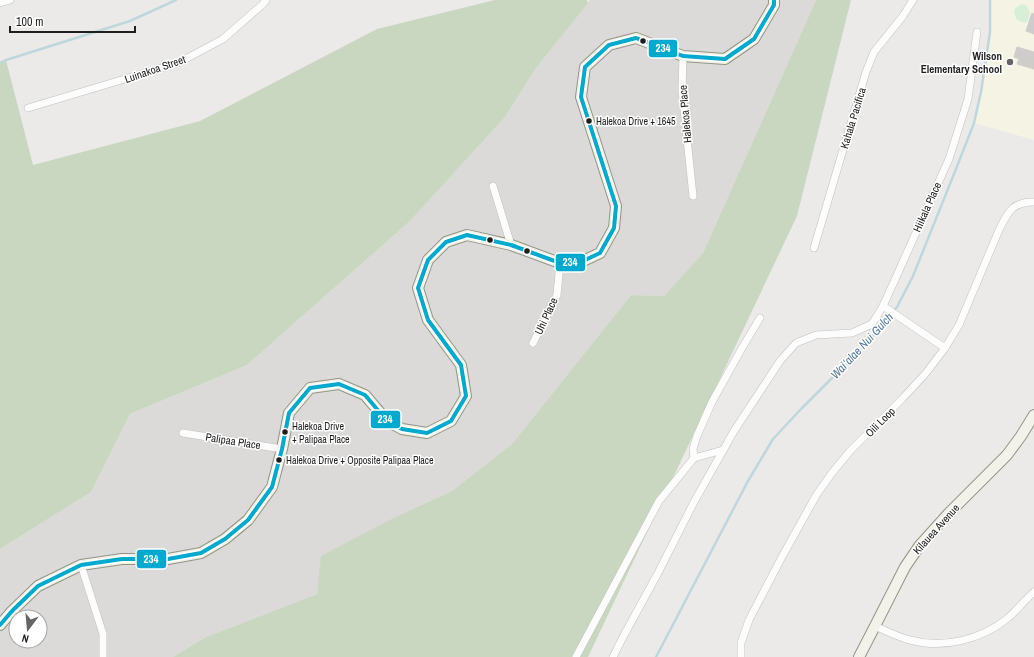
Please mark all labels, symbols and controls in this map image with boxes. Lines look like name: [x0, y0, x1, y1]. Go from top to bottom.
scale bar: [10, 8, 135, 34]
text: 100 m: [16, 14, 43, 30]
unlabelled marker: [638, 36, 648, 46]
line badge: 234: [648, 39, 678, 58]
text: 234: [655, 41, 671, 55]
place label: Wilson Elementary School: [921, 49, 1002, 76]
street label: Luinakoa Street: [123, 52, 188, 86]
marker: Wilson Elementary School: [1005, 57, 1015, 67]
street label: Halekoa Place: [675, 84, 695, 144]
street label: Kahala Pacifica: [837, 86, 869, 150]
place label: Halekoa Drive + 1645: [596, 115, 676, 128]
marker: Halekoa Drive + 1645: [584, 116, 594, 126]
street label: Hiikala Place: [910, 180, 944, 234]
unlabelled marker: [485, 235, 495, 245]
unlabelled marker: [522, 246, 532, 256]
line badge: 234: [555, 253, 586, 272]
text: 234: [562, 255, 578, 269]
street label: Uhi Place: [531, 295, 561, 337]
water label: Waiʻalae Nui Gulch: [827, 309, 897, 383]
street label: Oili Loop: [862, 404, 898, 440]
line badge: 234: [370, 410, 401, 429]
text: 234: [377, 412, 393, 426]
place label: Halekoa Drive + Palipaa Place: [292, 420, 350, 446]
marker: Halekoa Drive + Palipaa Place: [280, 427, 290, 437]
street label: Palipaa Place: [204, 430, 262, 452]
place label: Halekoa Drive + Opposite Palipaa Place: [286, 454, 434, 467]
marker: Halekoa Drive + Opposite Palipaa Place: [274, 455, 284, 465]
street label: Kilauea Avenue: [910, 501, 962, 557]
line badge: 234: [136, 549, 167, 569]
text: 234: [143, 552, 159, 566]
north arrow: [8, 609, 48, 649]
text: N: [20, 631, 30, 646]

